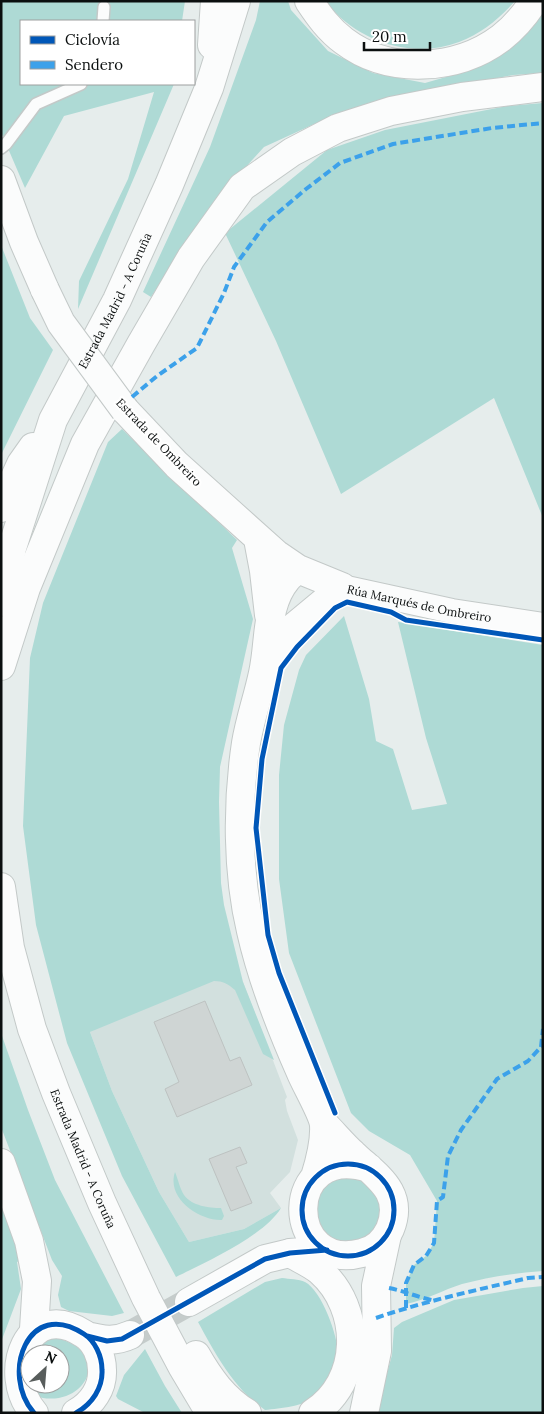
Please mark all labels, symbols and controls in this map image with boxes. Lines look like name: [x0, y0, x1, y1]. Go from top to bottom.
legend: [20, 20, 195, 85]
scale bar: [364, 20, 430, 52]
text: 20 m: [372, 27, 407, 46]
text: Ciclovía: [65, 30, 120, 49]
text: Sendero: [65, 55, 123, 74]
street label: Estrada Madrid - A Coruña: [74, 230, 154, 371]
street label: Estrada de Ombreiro: [113, 395, 205, 489]
street label: Rúa Marqués de Ombreiro: [346, 581, 493, 624]
street label: Estrada Madrid - A Coruña: [48, 1087, 120, 1230]
north arrow: [20, 1344, 70, 1394]
text: N: [42, 1347, 60, 1368]

